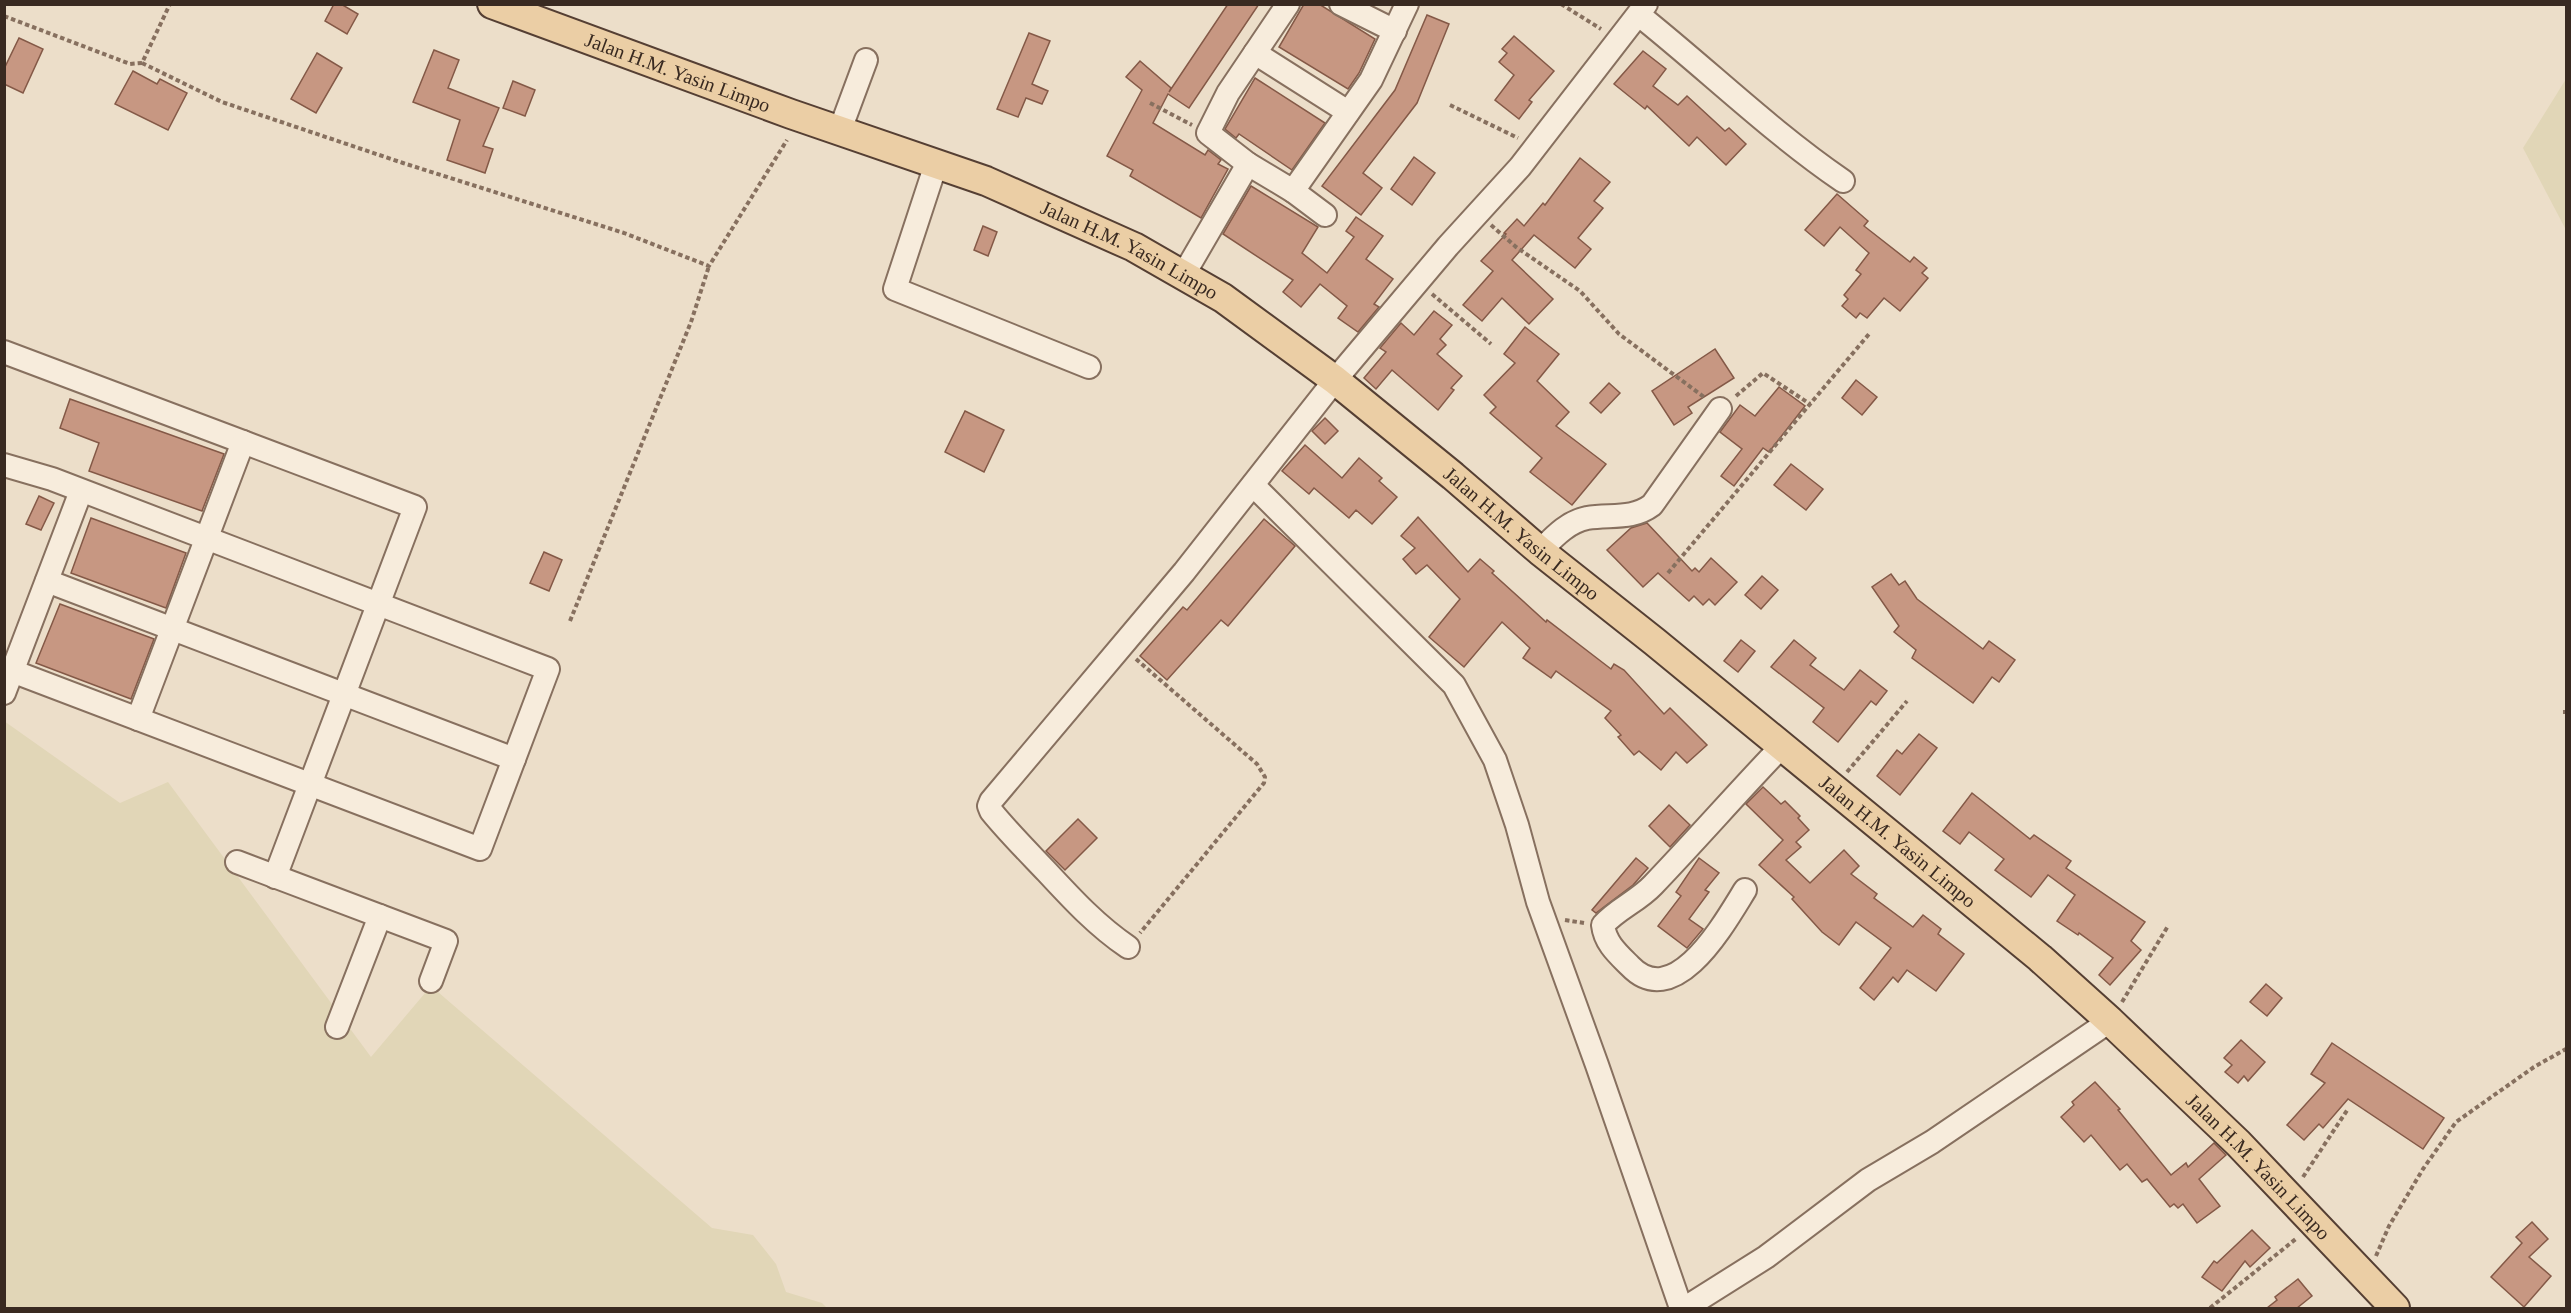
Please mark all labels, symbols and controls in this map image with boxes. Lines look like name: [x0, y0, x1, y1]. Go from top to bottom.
street label: Jalan H.M. Yasin Limpo: [582, 28, 773, 116]
street label: Jalan H.M. Yasin Limpo: [1038, 196, 1222, 304]
street label: Jalan H.M. Yasin Limpo: [1440, 462, 1604, 605]
street label: Jalan H.M. Yasin Limpo: [1815, 771, 1980, 912]
street label: Jalan H.M. Yasin Limpo: [2182, 1089, 2335, 1244]

